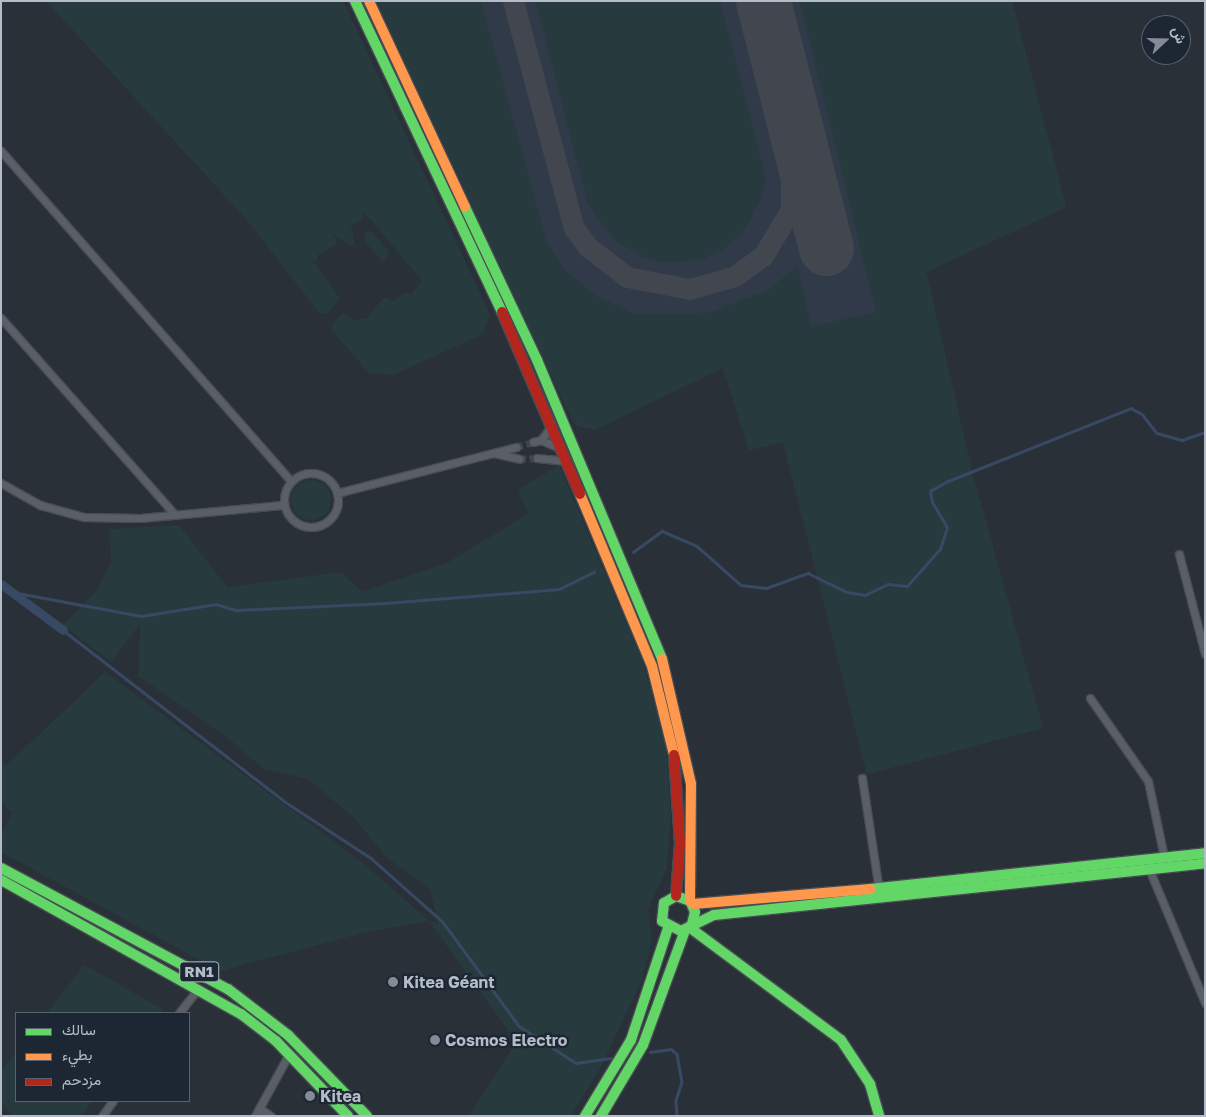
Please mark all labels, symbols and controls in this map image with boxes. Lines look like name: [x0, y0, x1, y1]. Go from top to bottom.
north arrow: [1141, 15, 1191, 65]
text: ش: [1169, 24, 1190, 46]
road number: RN1: [179, 960, 219, 984]
place label: Kitea Géant: [403, 972, 495, 992]
marker: Kitea Géant: [387, 976, 399, 988]
legend: [15, 1012, 190, 1102]
text: سالك: [62, 1020, 96, 1038]
place label: Cosmos Electro: [445, 1030, 567, 1050]
marker: Cosmos Electro: [429, 1034, 441, 1046]
text: بطيء: [62, 1045, 92, 1063]
text: مزدحم: [62, 1070, 101, 1088]
place label: Kitea: [320, 1086, 361, 1106]
marker: Kitea: [304, 1090, 316, 1102]

